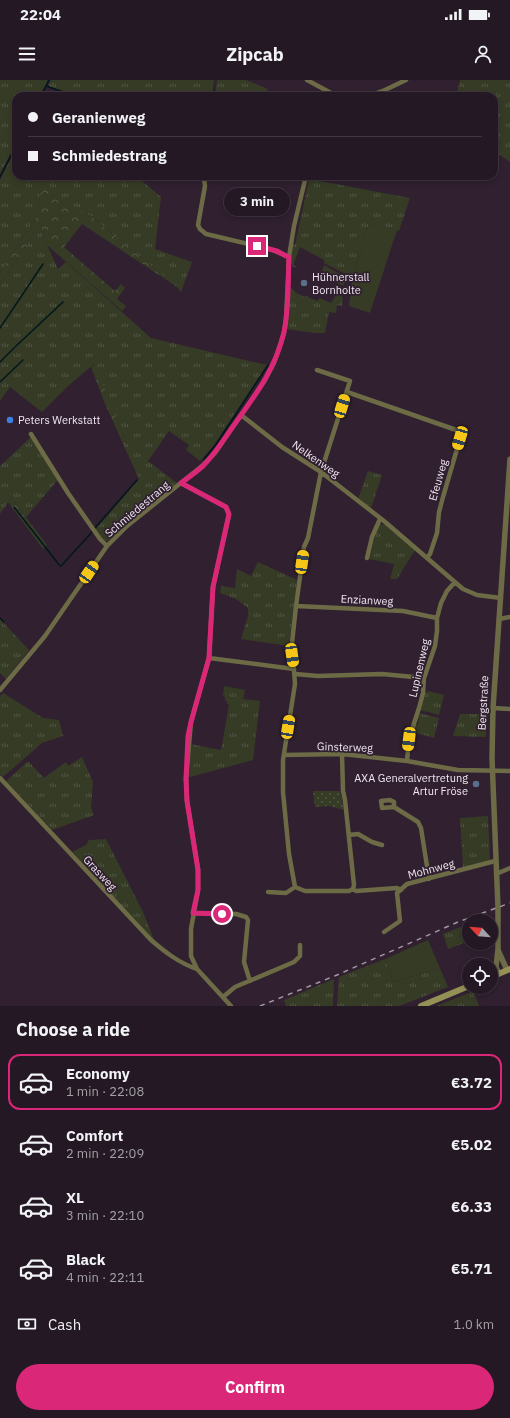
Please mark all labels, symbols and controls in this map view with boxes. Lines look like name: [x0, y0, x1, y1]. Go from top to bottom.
text: 22:04: [20, 5, 61, 24]
icon: menu: [16, 43, 38, 65]
text: Zipcab: [226, 43, 284, 66]
icon: person: [472, 43, 494, 65]
text: Geranienweg: [52, 108, 145, 127]
text: Schmiedestrang: [52, 146, 167, 165]
callout: 3 min: [224, 188, 290, 216]
text: 3 min: [240, 193, 274, 210]
route end: [248, 237, 266, 255]
place label: Hühnerstall Bornholte: [312, 270, 370, 297]
marker: Hühnerstall Bornholte: [299, 278, 309, 288]
car: [333, 393, 351, 419]
place label: Peters Werkstatt: [18, 413, 101, 427]
marker: Peters Werkstatt: [5, 415, 15, 425]
car: [451, 425, 469, 451]
street label: Nelkenweg: [290, 438, 343, 481]
street label: Efeuweg: [425, 457, 451, 502]
street label: Schmiedestrang: [102, 478, 172, 540]
car: [294, 549, 310, 575]
car: [77, 559, 101, 585]
street label: Enzianweg: [340, 592, 394, 608]
street label: Lupinenweg: [405, 637, 433, 699]
car: [284, 642, 300, 668]
street label: Bergstraße: [475, 675, 491, 731]
car: [280, 714, 296, 740]
car: [402, 726, 416, 752]
street label: Ginsterweg: [317, 739, 373, 755]
place label: AXA Generalvertretung Artur Fröse: [354, 771, 468, 798]
marker: AXA Generalvertretung Artur Fröse: [471, 779, 481, 789]
street label: Grasweg: [80, 852, 120, 894]
street label: Mohnweg: [406, 856, 456, 882]
route start: [213, 905, 231, 923]
north arrow: [462, 914, 498, 950]
map controls: [462, 914, 498, 994]
button: locate: [462, 958, 498, 994]
text: Choose a ride: [16, 1018, 130, 1041]
icon: car: [18, 1064, 54, 1100]
text: Economy: [66, 1064, 130, 1083]
text: €3.72: [451, 1073, 492, 1092]
text: 1 min · 22:08: [66, 1083, 144, 1100]
icon: car: [18, 1126, 54, 1162]
text: Comfort: [66, 1126, 123, 1145]
text: €5.02: [451, 1135, 492, 1154]
text: 2 min · 22:09: [66, 1145, 144, 1162]
icon: car: [18, 1188, 54, 1224]
text: XL: [66, 1188, 84, 1207]
text: €6.33: [451, 1197, 492, 1216]
text: 3 min · 22:10: [66, 1207, 144, 1224]
icon: car: [18, 1250, 54, 1286]
text: Black: [66, 1250, 106, 1269]
text: €5.71: [451, 1259, 492, 1278]
text: 4 min · 22:11: [66, 1269, 144, 1286]
icon: cash: [16, 1313, 38, 1335]
text: Cash: [48, 1315, 81, 1334]
text: 1.0 km: [454, 1316, 494, 1333]
button: Confirm: [16, 1364, 494, 1410]

